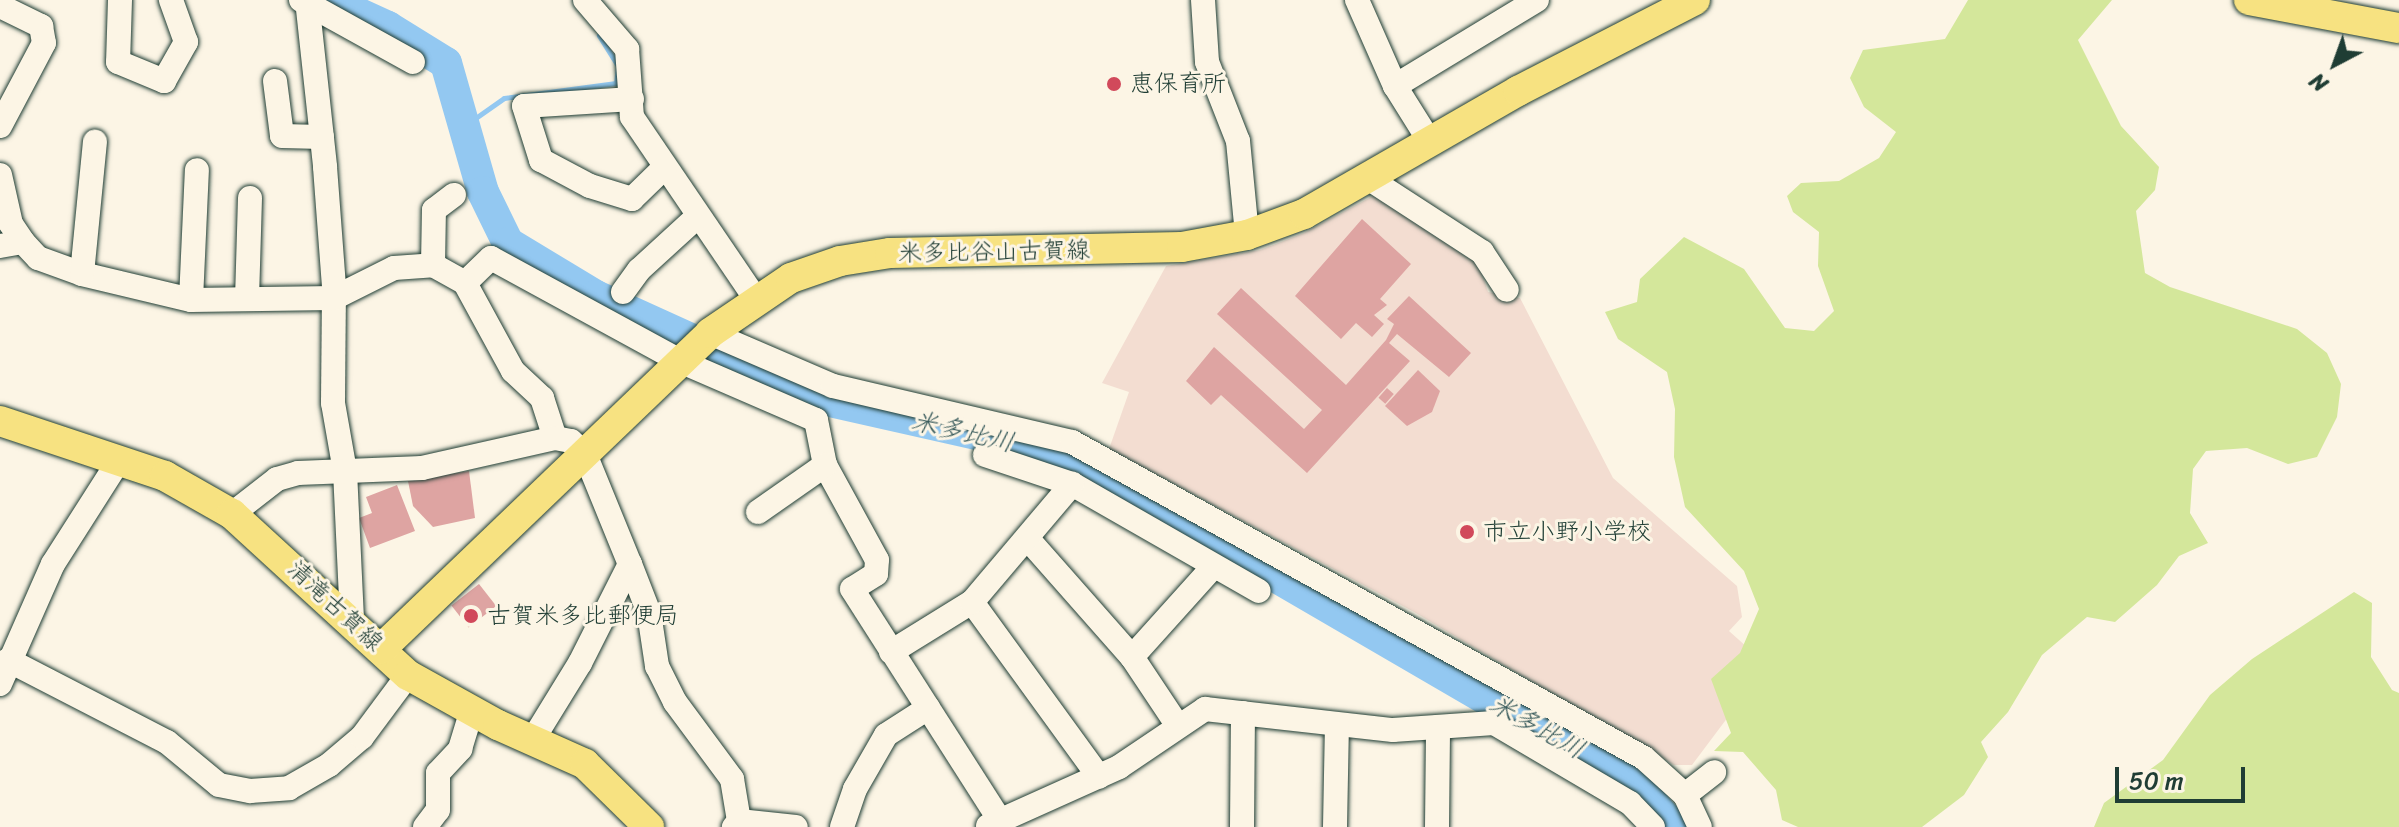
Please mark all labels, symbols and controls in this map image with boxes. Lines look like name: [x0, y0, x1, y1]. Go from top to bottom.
north arrow: [2295, 24, 2375, 104]
text: N: [2300, 63, 2337, 102]
place label: 恵保育所: [1130, 70, 1226, 98]
marker: 恵保育所: [1105, 75, 1123, 93]
street label: 米多比谷山古賀線: [898, 236, 1090, 268]
water label: 米多比川: [909, 405, 1017, 459]
place label: 市立小野小学校: [1483, 518, 1651, 546]
marker: 市立小野小学校: [1458, 523, 1476, 541]
street label: 清滝古賀線: [281, 555, 389, 657]
place label: 古賀米多比郵便局: [487, 602, 679, 630]
marker: 古賀米多比郵便局: [462, 607, 480, 625]
water label: 米多比川: [1484, 688, 1590, 766]
scale bar: [2119, 751, 2249, 801]
text: 50 m: [2129, 760, 2184, 802]

